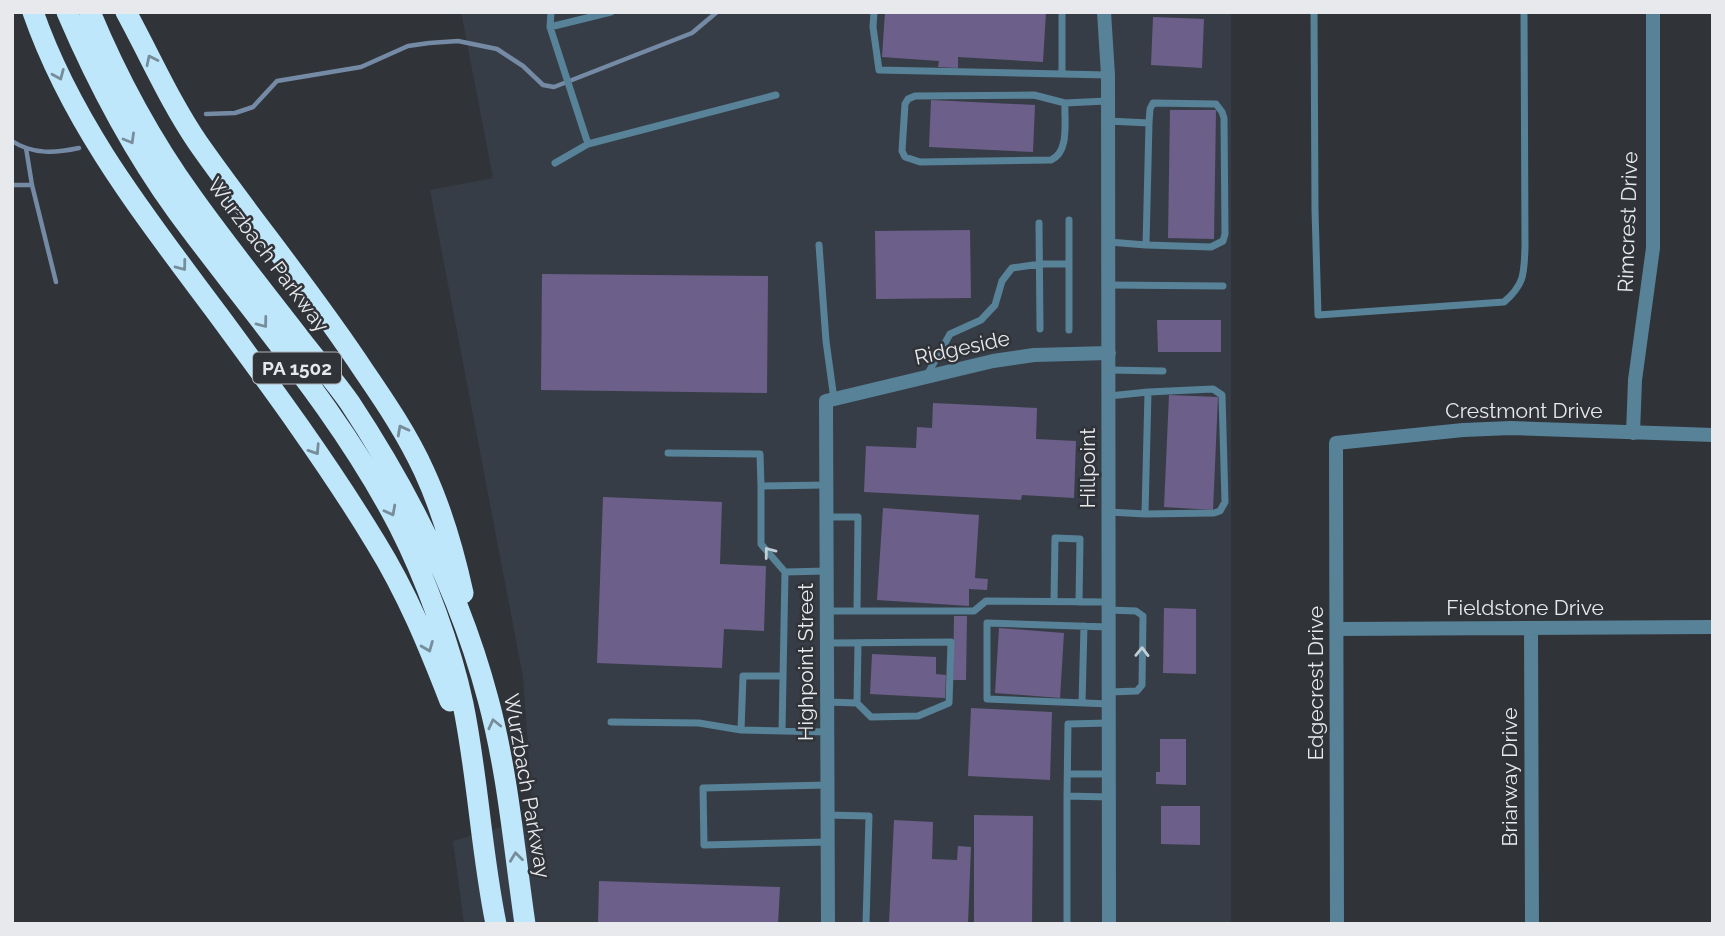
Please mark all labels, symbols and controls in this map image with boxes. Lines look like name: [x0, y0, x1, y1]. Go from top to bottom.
one-way arrow: [146, 55, 160, 67]
one-way arrow: [51, 68, 65, 80]
one-way arrow: [122, 132, 135, 144]
street label: Rimcrest Drive: [1613, 151, 1642, 293]
street label: Wurzbach Parkway: [202, 172, 335, 337]
one-way arrow: [173, 258, 186, 271]
one-way arrow: [255, 316, 268, 328]
street label: Ridgeside: [912, 325, 1012, 370]
road number: PA 1502: [253, 352, 341, 384]
street label: Crestmont Drive: [1445, 398, 1603, 423]
one-way arrow: [397, 425, 411, 437]
street label: Hillpoint: [1075, 428, 1100, 508]
one-way arrow: [307, 442, 320, 455]
one-way arrow: [383, 504, 396, 516]
one-way arrow: [764, 548, 777, 560]
street label: Highpoint Street: [793, 583, 818, 741]
street label: Fieldstone Drive: [1446, 595, 1604, 620]
street label: Edgecrest Drive: [1303, 606, 1328, 760]
one-way arrow: [420, 640, 434, 652]
one-way arrow: [1134, 646, 1150, 656]
street label: Wurzbach Parkway: [499, 692, 556, 880]
street label: Briarway Drive: [1497, 708, 1522, 846]
one-way arrow: [488, 718, 502, 730]
one-way arrow: [509, 852, 524, 863]

